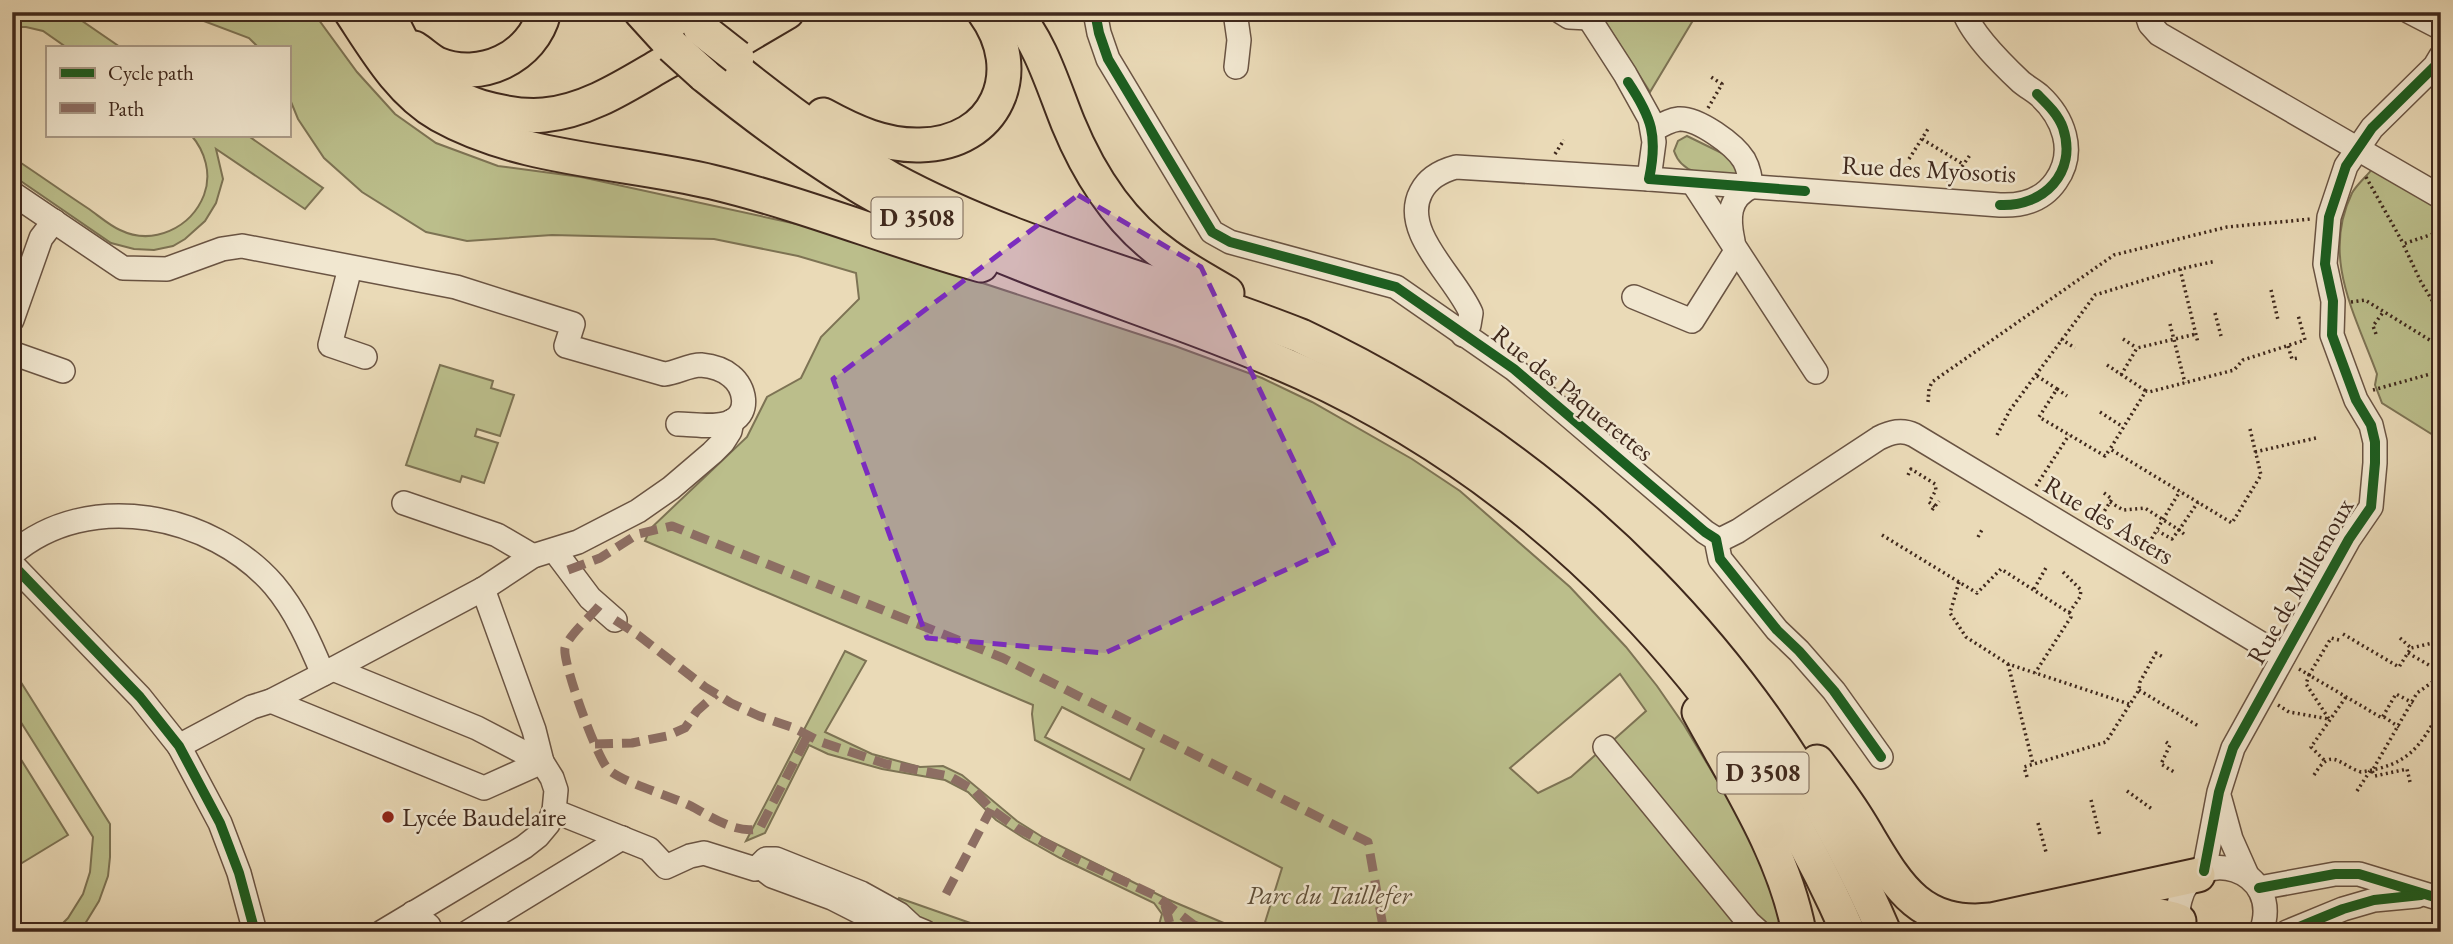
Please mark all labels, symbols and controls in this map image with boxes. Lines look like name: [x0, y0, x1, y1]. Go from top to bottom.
legend: [46, 46, 290, 136]
text: Cycle path: [108, 59, 194, 86]
text: Path: [108, 95, 145, 122]
street label: Rue des Myosotis: [1841, 147, 2017, 191]
road number: D 3508: [872, 198, 962, 238]
street label: Rue des Pâquerettes: [1485, 317, 1661, 469]
street label: Rue des Asters: [2038, 468, 2180, 572]
street label: Rue de Millemoux: [2239, 491, 2362, 670]
road number: D 3508: [1718, 752, 1809, 794]
place label: Lycée Baudelaire: [402, 800, 566, 834]
marker: Lycée Baudelaire: [380, 809, 396, 825]
park label: Parc du Taillefer: [1247, 878, 1412, 912]

